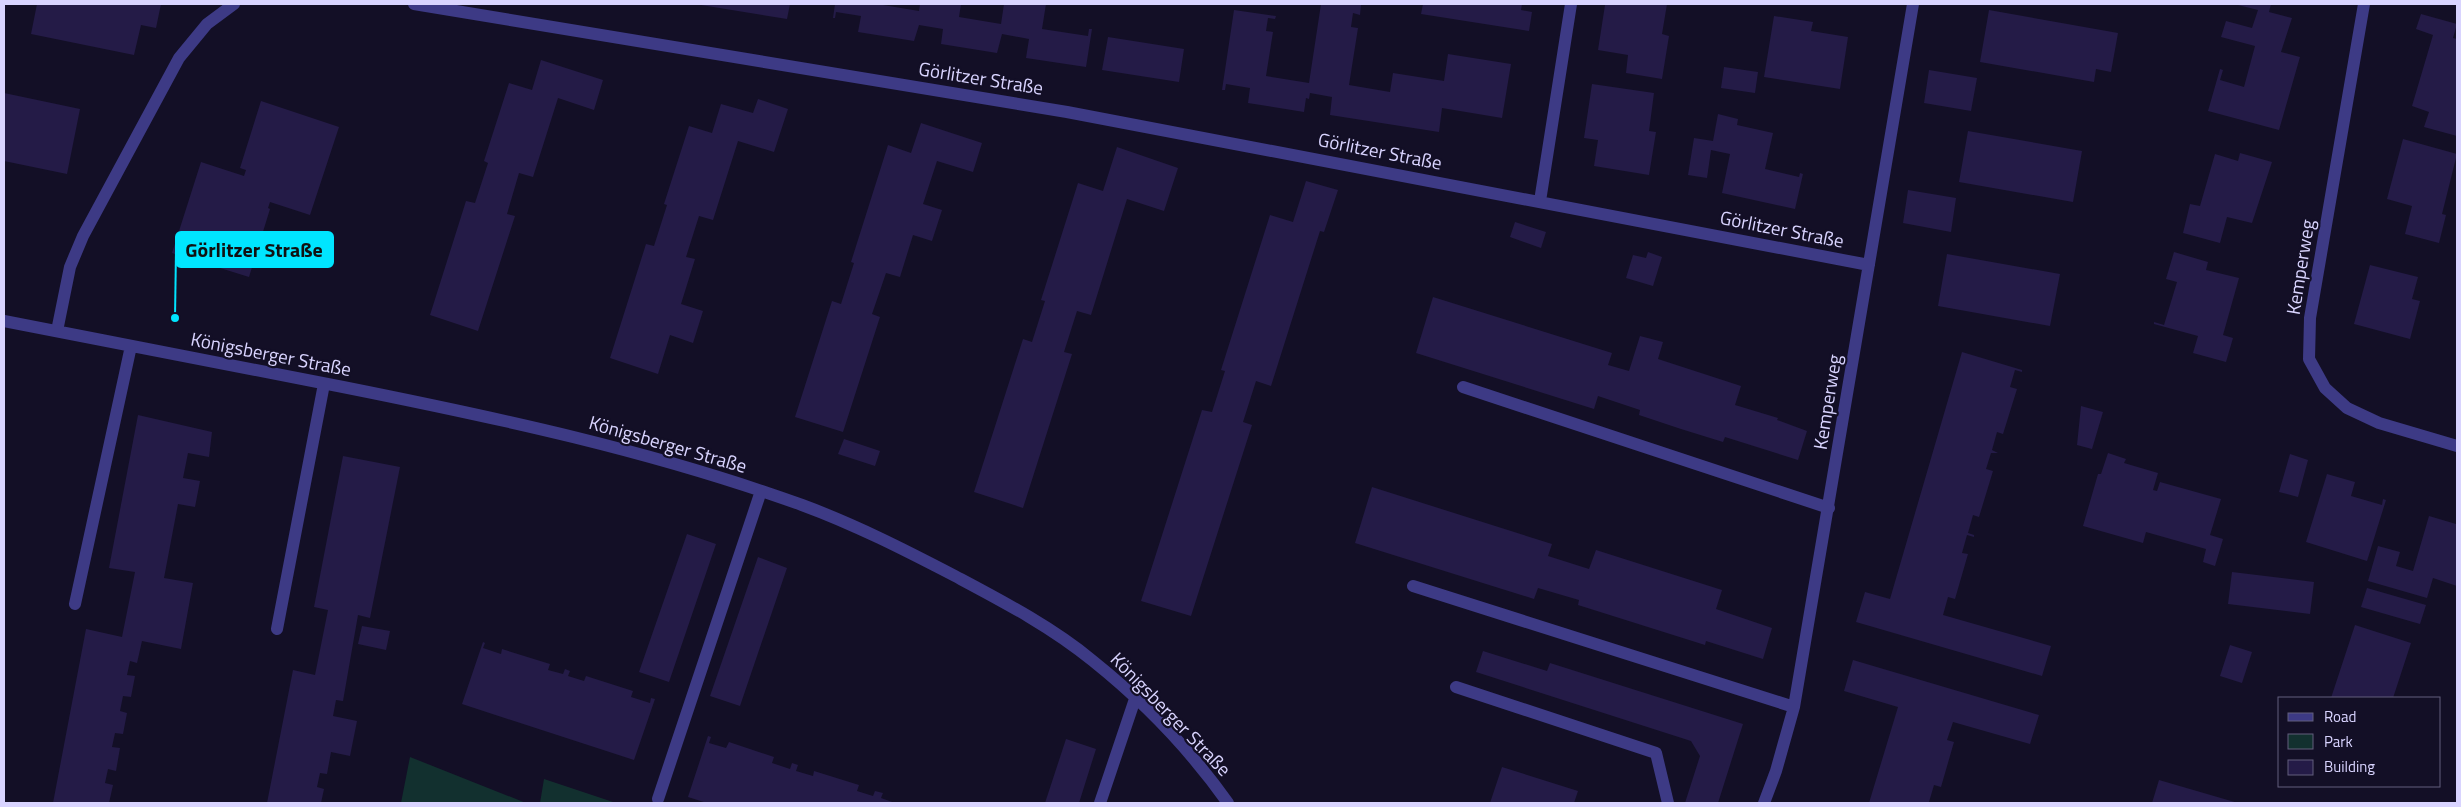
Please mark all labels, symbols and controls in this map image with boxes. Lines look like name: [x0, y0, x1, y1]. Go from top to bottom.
street label: Görlitzer Straße: [917, 53, 1046, 102]
street label: Görlitzer Straße: [1316, 124, 1445, 177]
street label: Görlitzer Straße: [1718, 202, 1847, 255]
street label: Kemperweg: [2278, 217, 2321, 317]
callout: Görlitzer Straße: [176, 232, 333, 267]
text: Görlitzer Straße: [185, 234, 323, 265]
street label: Königsberger Straße: [188, 324, 354, 383]
street label: Kemperweg: [1805, 352, 1848, 452]
street label: Königsberger Straße: [586, 407, 751, 480]
street label: Königsberger Straße: [1104, 645, 1238, 782]
legend: [2278, 697, 2441, 787]
text: Road: [2324, 705, 2356, 728]
text: Park: [2324, 730, 2353, 753]
text: Building: [2324, 755, 2375, 778]

